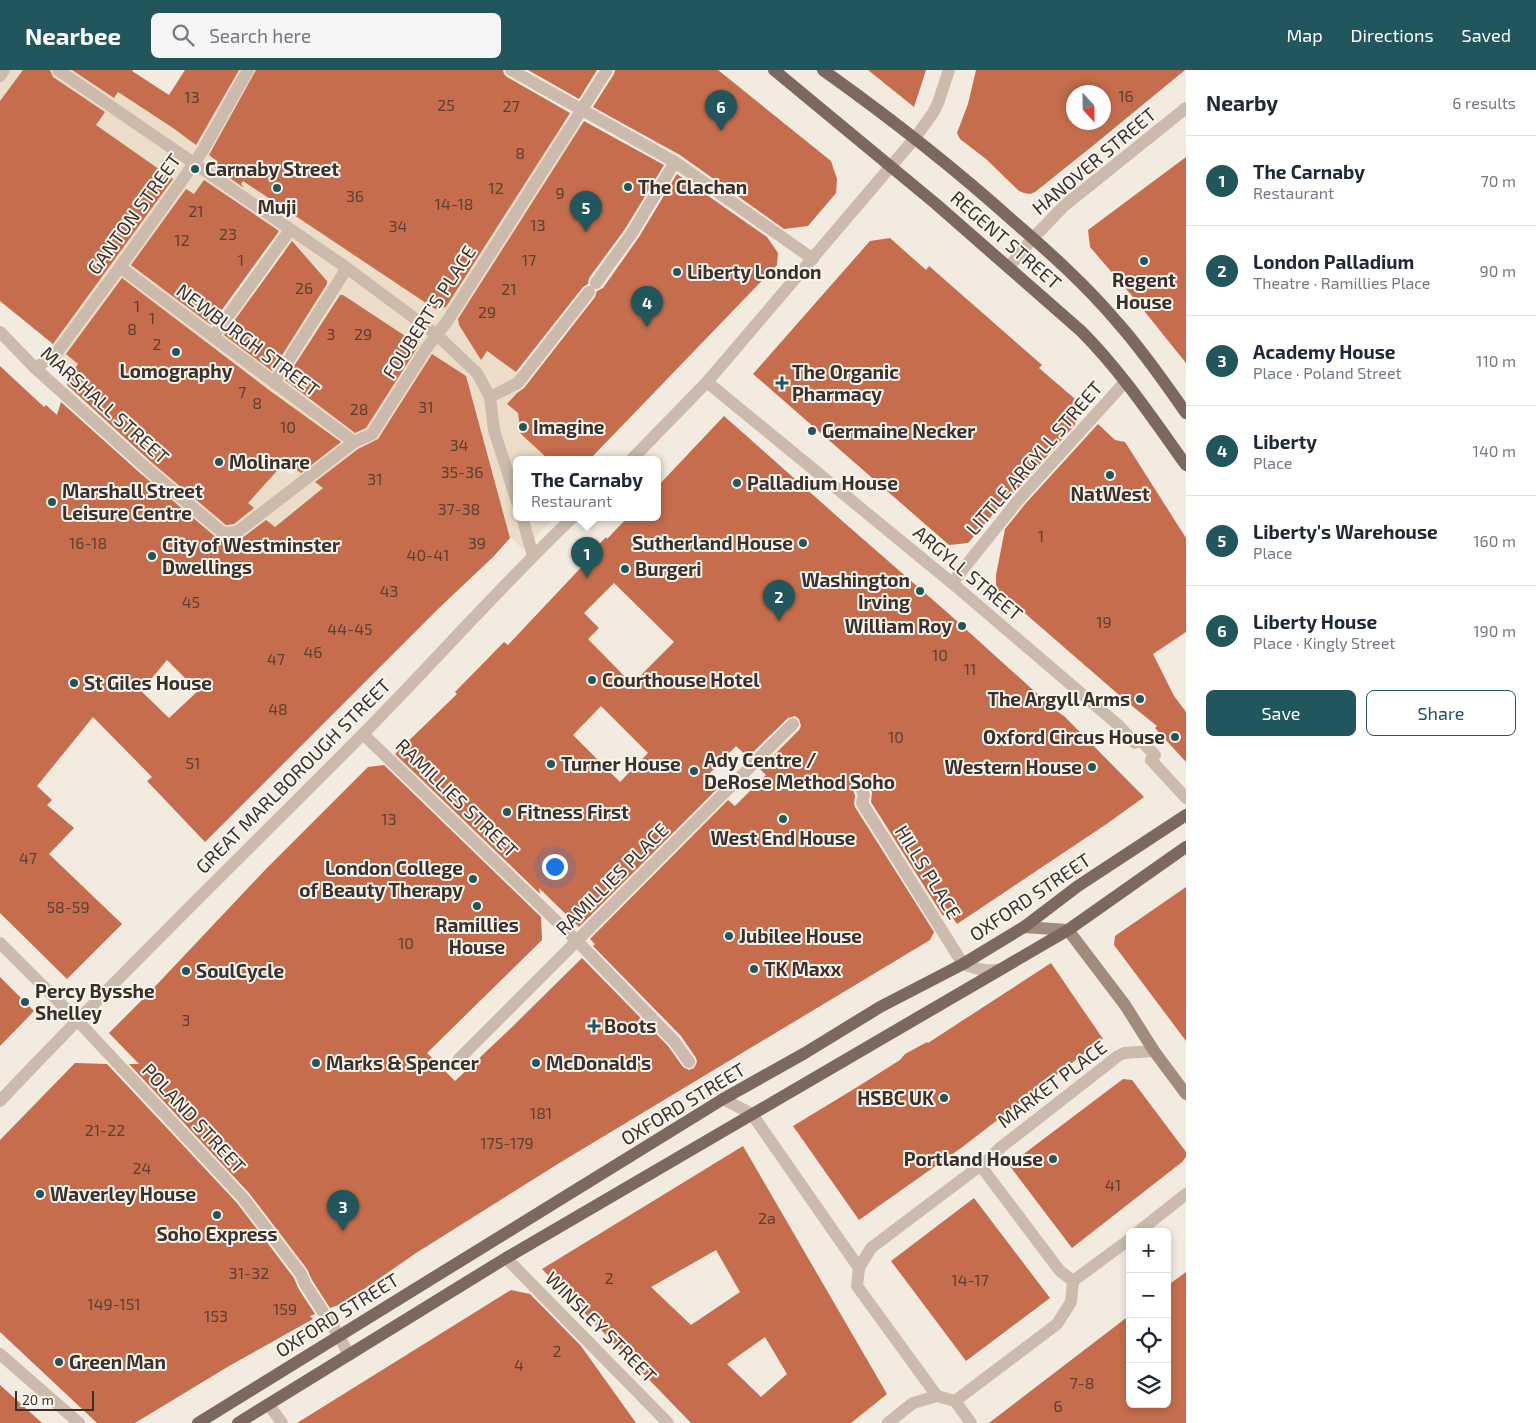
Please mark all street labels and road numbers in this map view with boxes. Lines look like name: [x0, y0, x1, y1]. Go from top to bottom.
street label: HANOVER STREET: [1027, 102, 1160, 219]
street label: GANTON STREET: [82, 149, 185, 279]
street label: REGENT STREET: [946, 185, 1066, 294]
street label: FOUBERT'S PLACE: [377, 241, 480, 382]
street label: NEWBURGH STREET: [172, 278, 324, 401]
street label: MARSHALL STREET: [37, 341, 174, 468]
street label: LITTLE ARGYLL STREET: [961, 376, 1107, 539]
street label: ARGYLL STREET: [909, 520, 1028, 625]
street label: GREAT MARLBOROUGH STREET: [190, 673, 395, 878]
street label: RAMILLIES STREET: [391, 733, 523, 862]
street label: RAMILLIES PLACE: [551, 818, 673, 940]
street label: HILLS PLACE: [891, 821, 966, 923]
street label: OXFORD STREET: [965, 848, 1095, 946]
street label: MARKET PLACE: [992, 1035, 1111, 1132]
street label: OXFORD STREET: [616, 1057, 749, 1150]
street label: POLAND STREET: [138, 1058, 251, 1177]
street label: WINSLEY STREET: [541, 1266, 662, 1387]
street label: OXFORD STREET: [271, 1267, 403, 1362]

